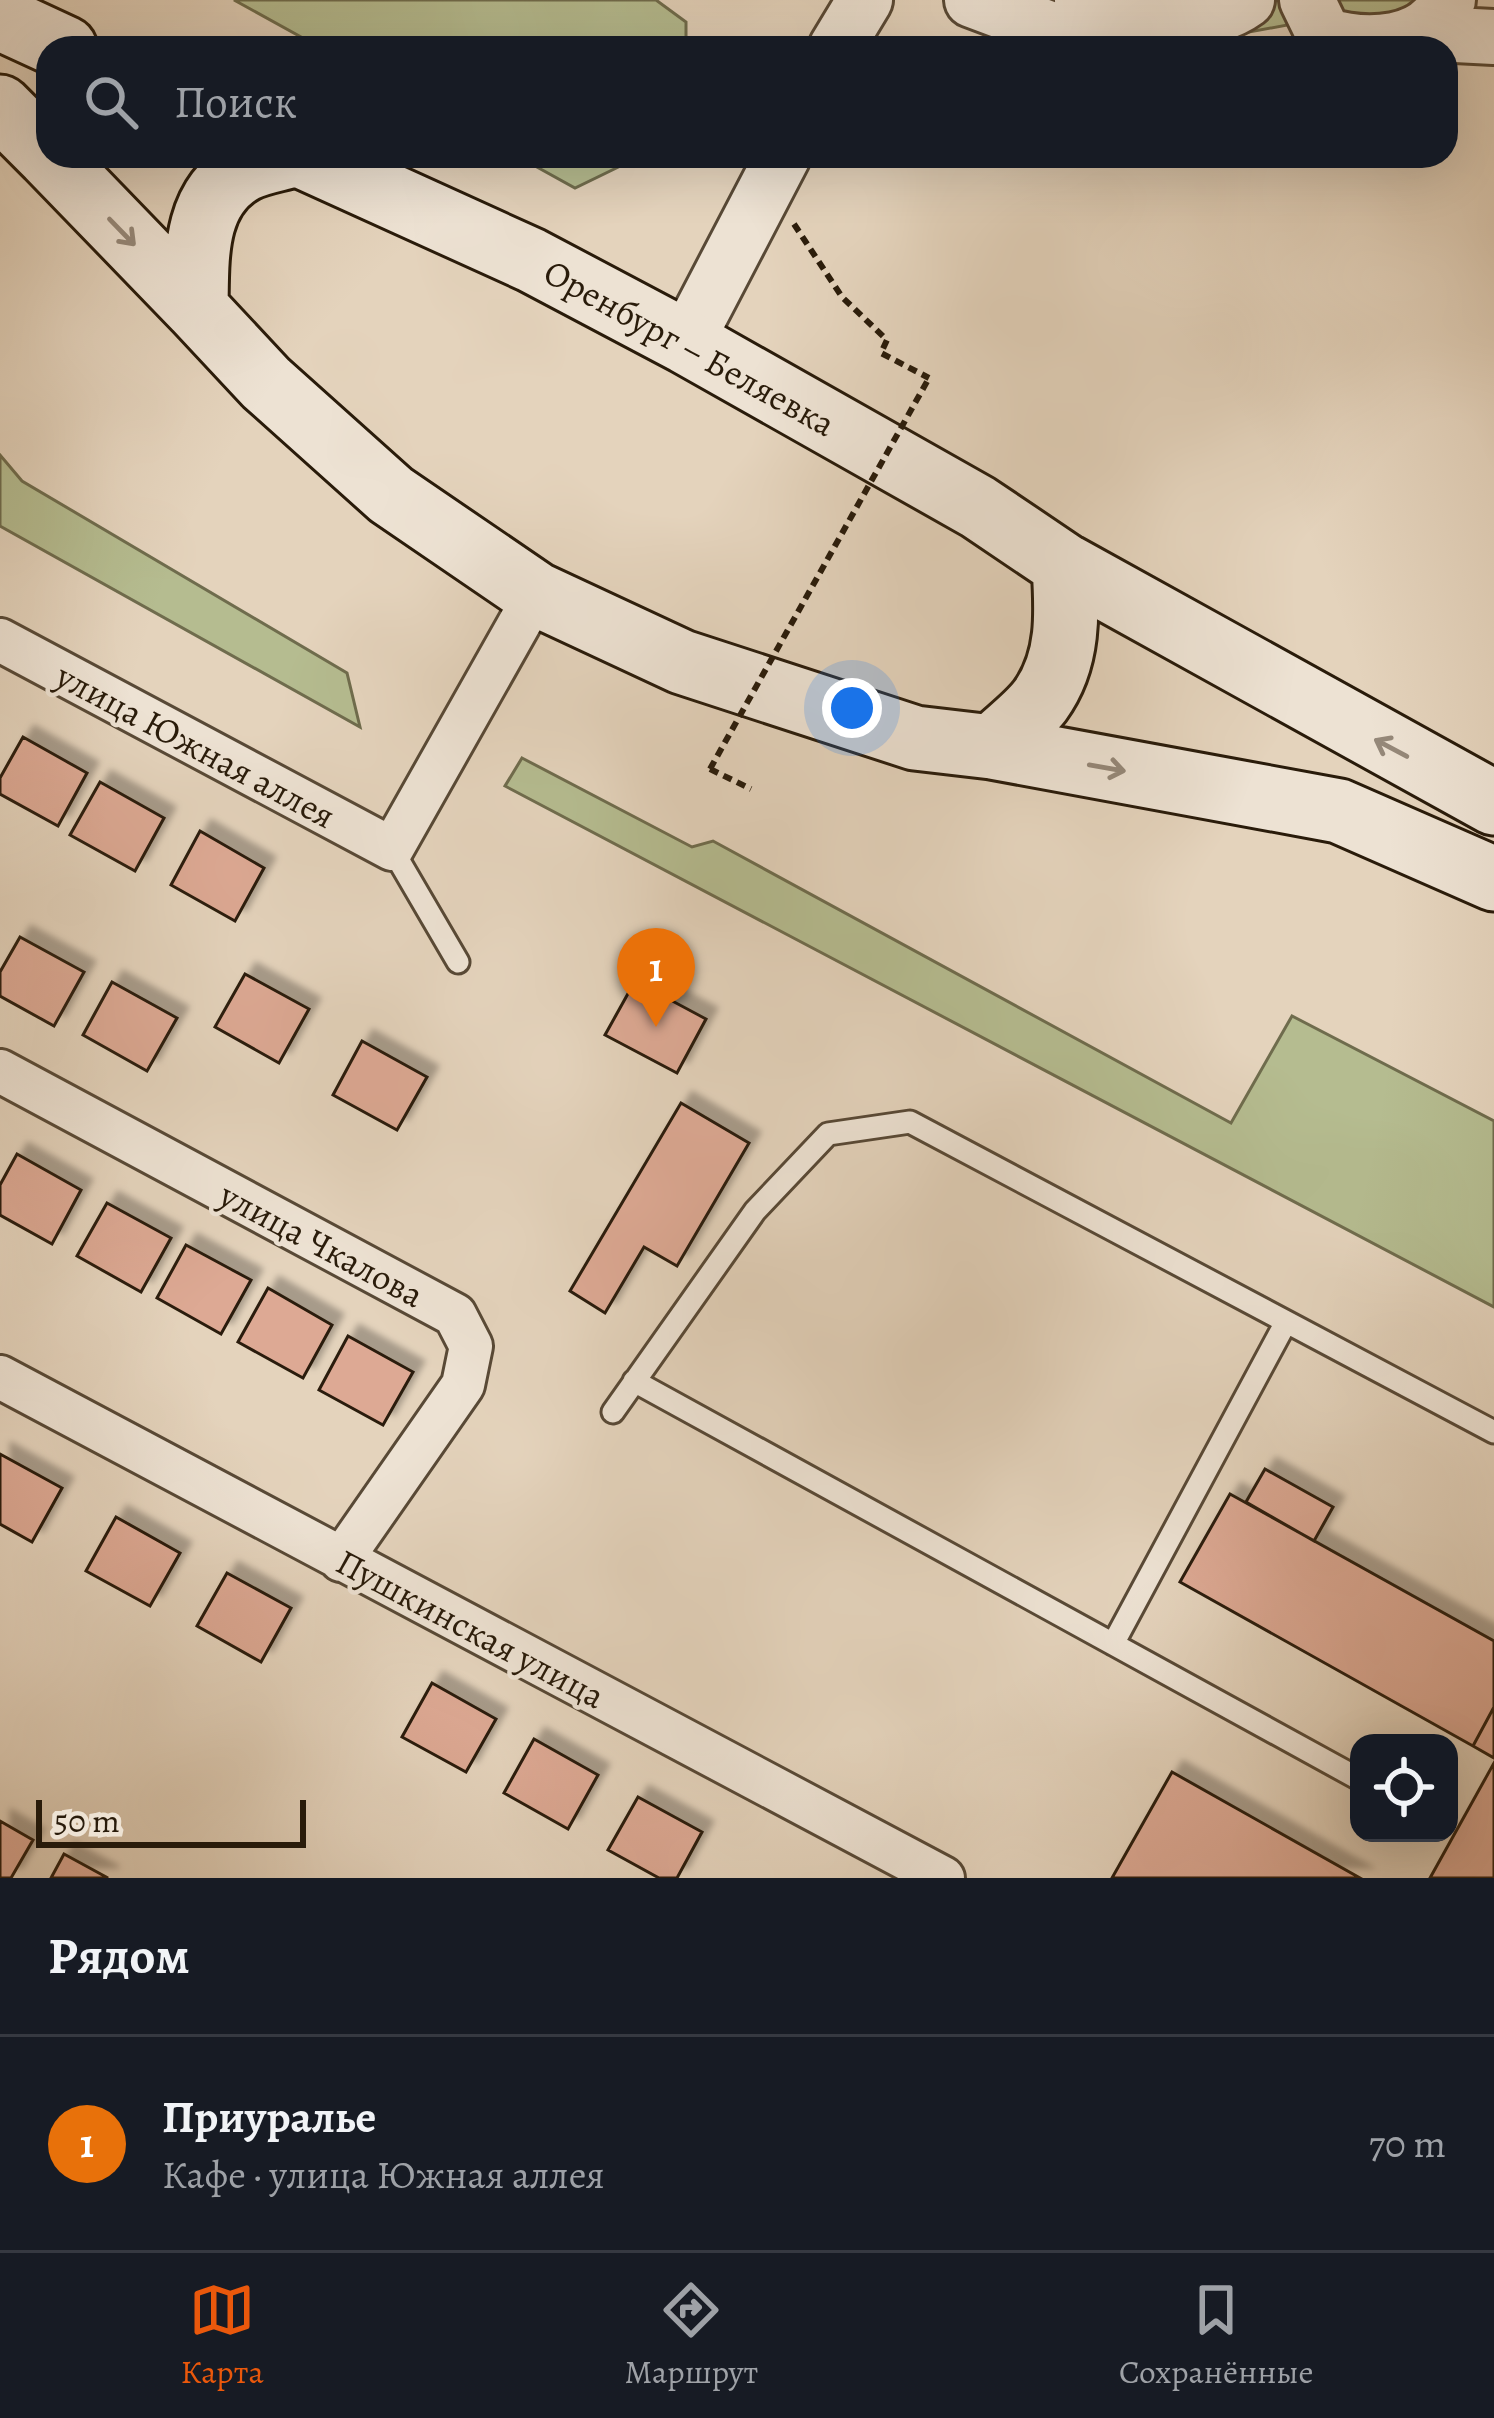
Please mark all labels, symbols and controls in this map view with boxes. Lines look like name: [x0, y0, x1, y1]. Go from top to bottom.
search box: [36, 36, 1458, 168]
icon: search: [78, 69, 144, 135]
text: Поиск: [174, 71, 297, 133]
one-way arrow: [108, 217, 136, 246]
street label: Оренбург – Беляевка: [535, 247, 844, 448]
street label: улица Южная аллея: [47, 651, 344, 840]
your location: [822, 678, 882, 738]
one-way arrow: [1374, 736, 1409, 759]
one-way arrow: [1086, 758, 1125, 780]
pin: 1: [617, 928, 695, 1027]
street label: улица Чкалова: [210, 1170, 433, 1319]
street label: Пушкинская улица: [328, 1537, 614, 1720]
map controls: [1350, 1734, 1458, 1842]
button: locate: [1350, 1734, 1458, 1842]
scale bar: [36, 1794, 306, 1847]
text: 50 m: [54, 1798, 120, 1843]
text: Рядом: [48, 1921, 190, 1991]
text: Приуралье: [162, 2086, 376, 2148]
text: 1: [80, 2117, 94, 2170]
text: 70 m: [1369, 2117, 1446, 2170]
text: Кафе · улица Южная аллея: [162, 2148, 605, 2201]
tab: Карта: [180, 2277, 264, 2394]
tab: Маршрут: [624, 2277, 758, 2394]
tab: Сохранённые: [1119, 2277, 1314, 2394]

